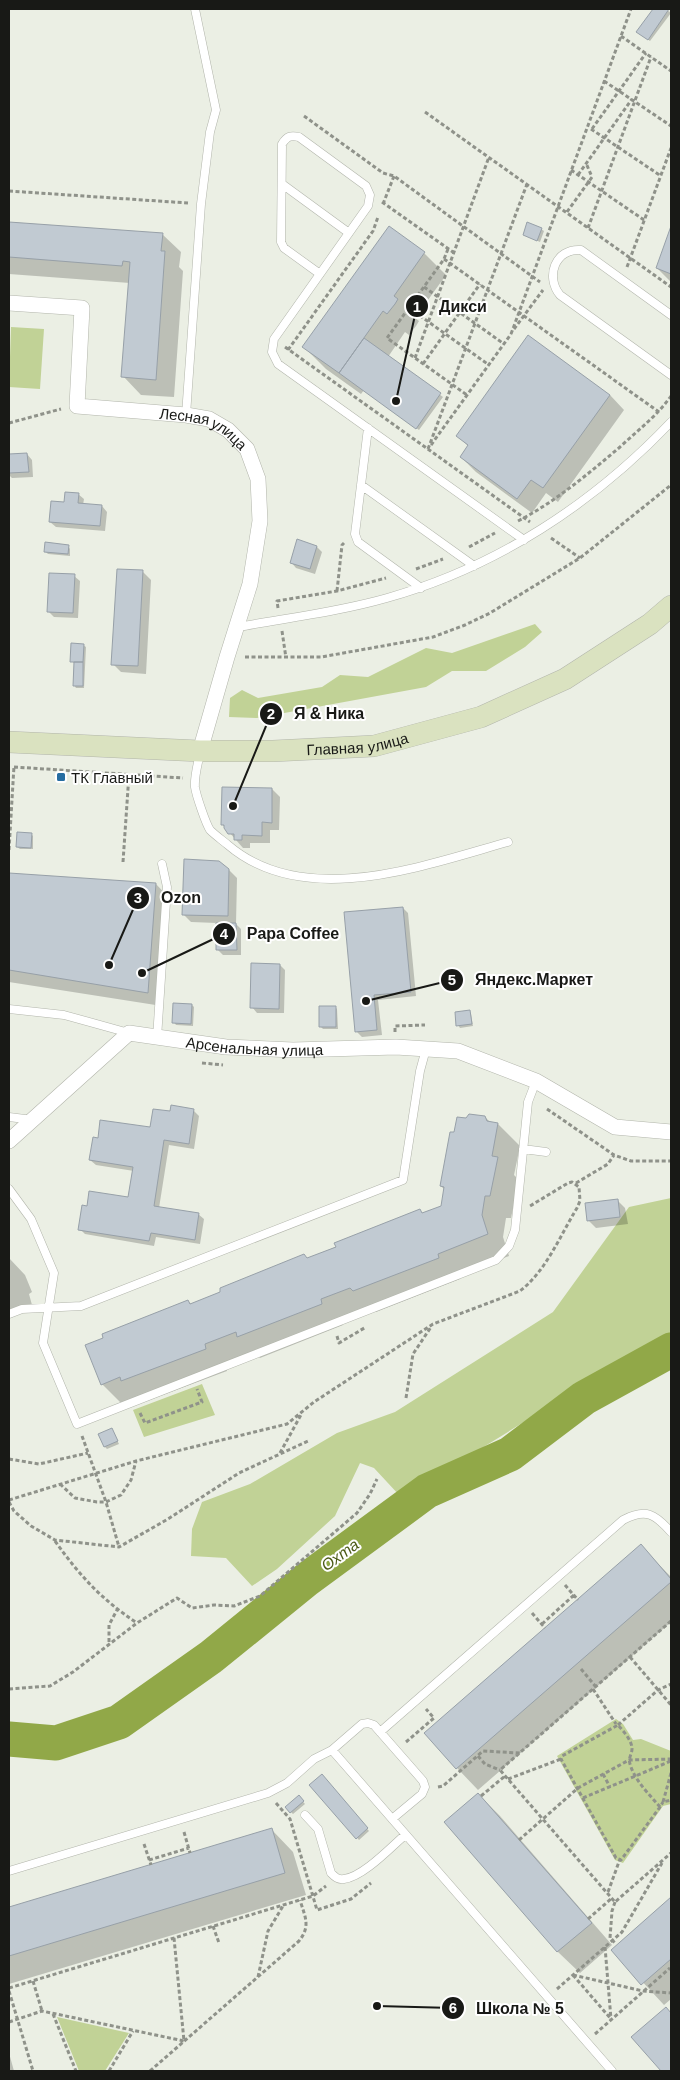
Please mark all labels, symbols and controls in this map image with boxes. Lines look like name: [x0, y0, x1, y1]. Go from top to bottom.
callout: Дикси: [404, 291, 497, 322]
text: 1: [413, 298, 421, 315]
text: Дикси: [439, 298, 487, 315]
street label: Лесная улица: [159, 404, 251, 453]
callout: Я & Ника: [259, 698, 374, 729]
text: 2: [267, 705, 275, 722]
text: Я & Ника: [294, 705, 364, 722]
street label: Главная улица: [306, 728, 411, 758]
place label: ТК Главный: [71, 769, 153, 786]
marker: ТК Главный: [55, 771, 67, 783]
callout: Ozon: [126, 882, 211, 913]
text: 3: [134, 889, 142, 906]
text: Ozon: [161, 889, 201, 906]
callout: Papa Coffee: [212, 918, 349, 949]
text: 4: [220, 925, 229, 942]
text: Papa Coffee: [247, 925, 339, 942]
callout: Яндекс.Маркет: [440, 964, 603, 995]
text: 5: [448, 971, 456, 988]
text: Яндекс.Маркет: [475, 971, 593, 988]
street label: Арсенальная улица: [185, 1033, 324, 1059]
water label: Охта: [318, 1536, 362, 1574]
callout: Школа № 5: [441, 1993, 574, 2024]
text: 6: [449, 1999, 457, 2016]
text: Школа № 5: [476, 2000, 564, 2017]

